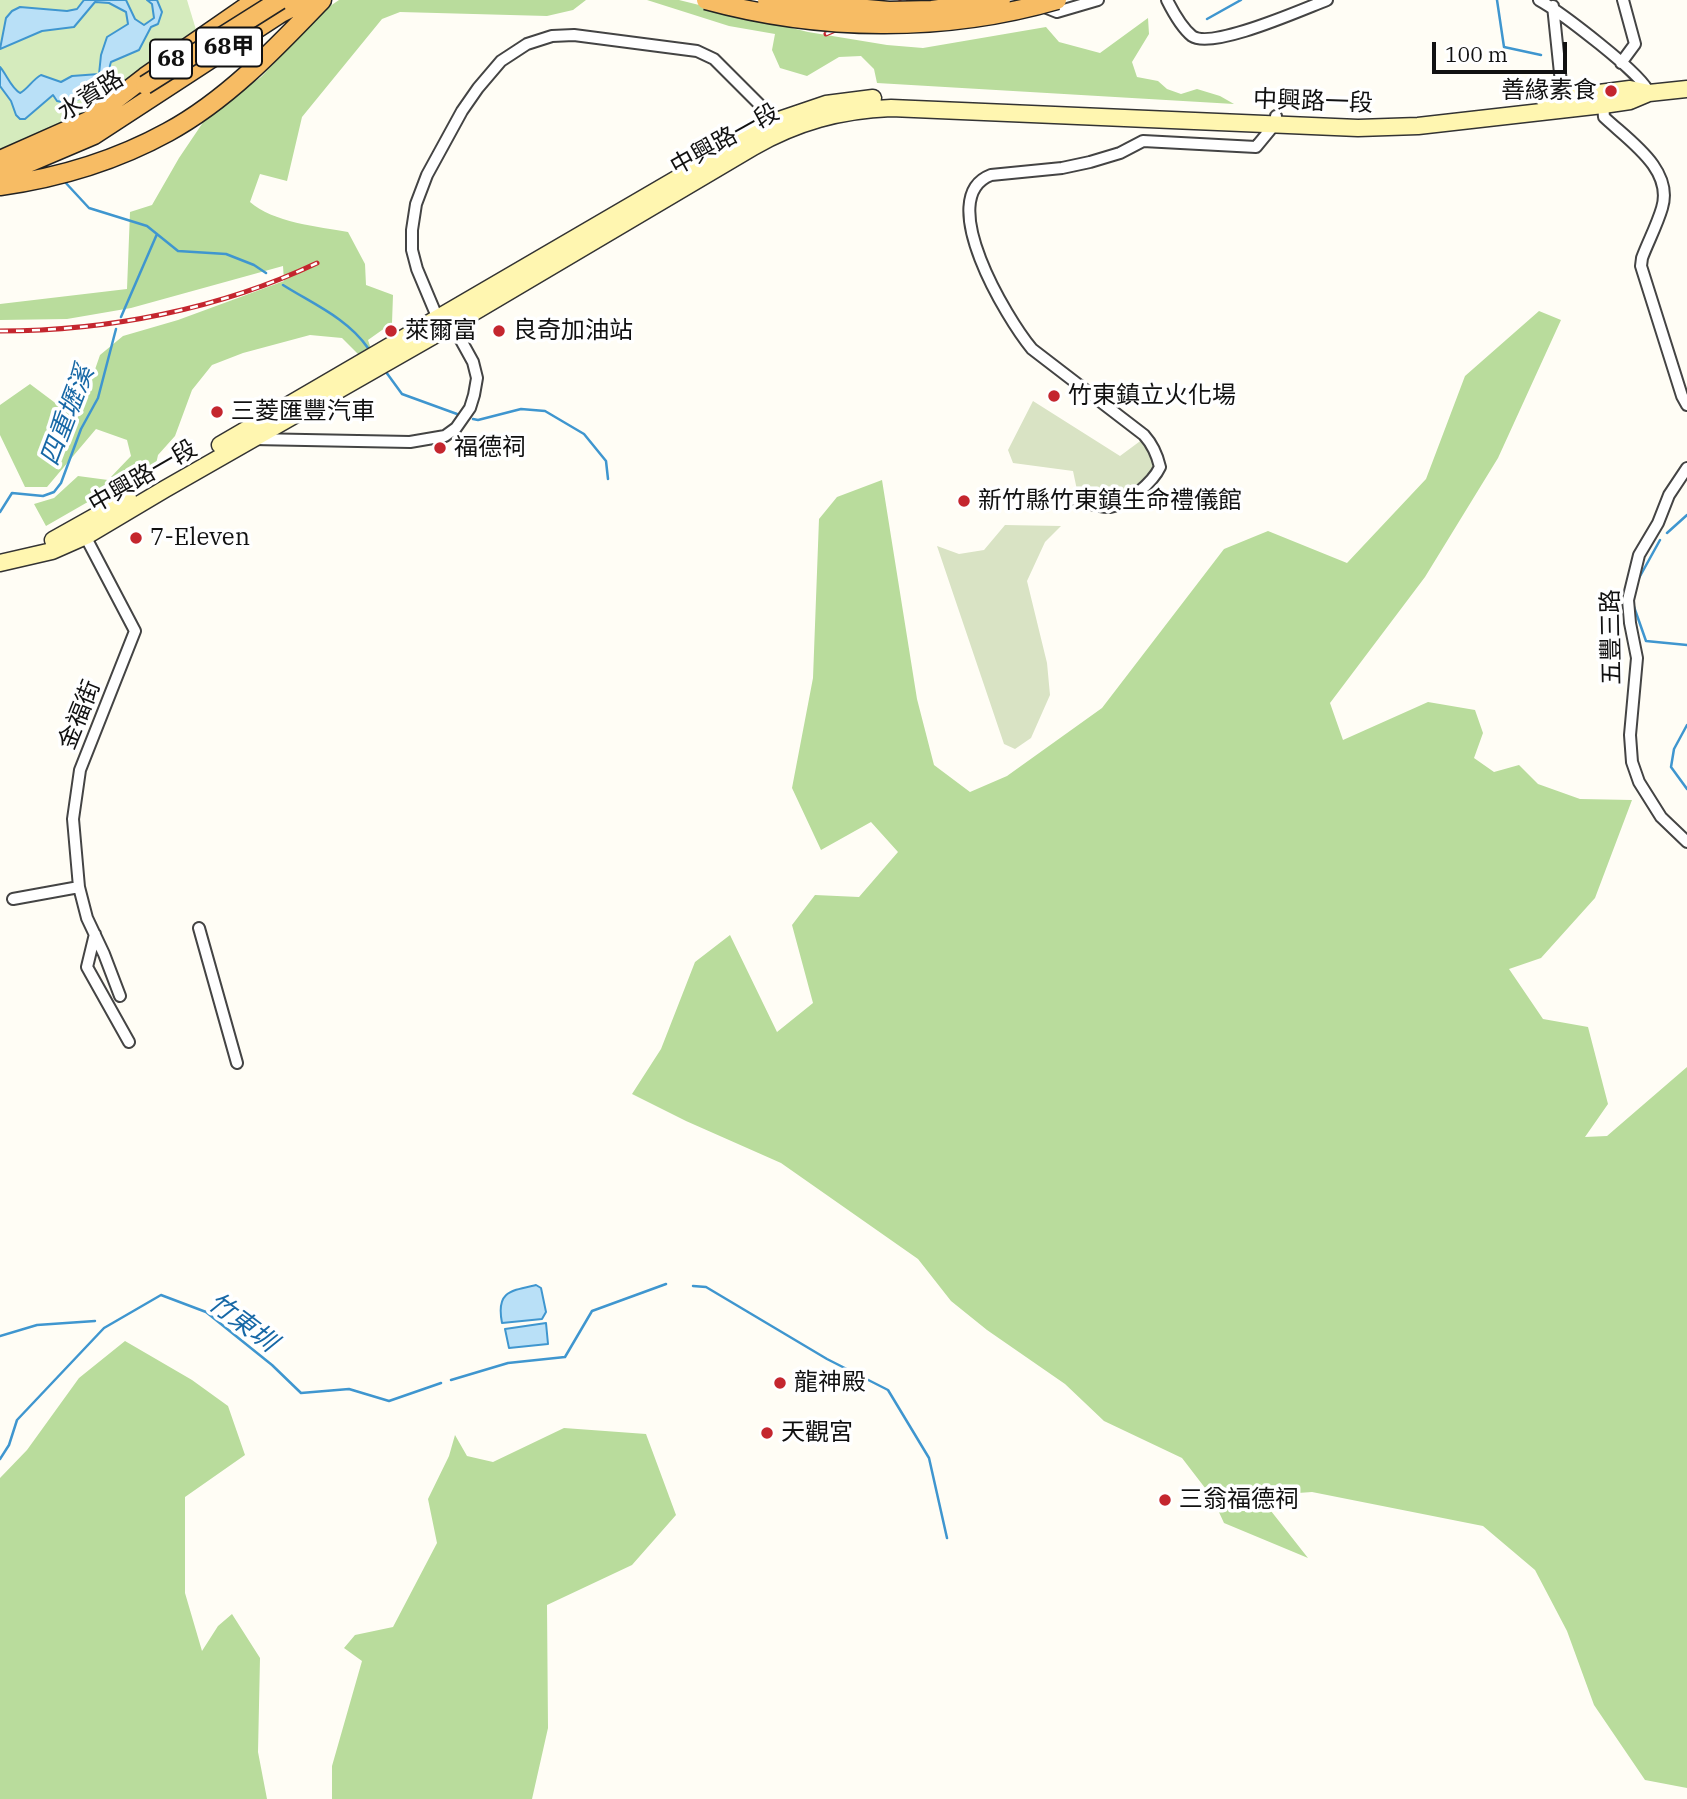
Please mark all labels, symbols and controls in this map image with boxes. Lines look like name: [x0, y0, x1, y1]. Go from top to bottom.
road number: 68甲: [196, 28, 262, 66]
scale bar: [1435, 28, 1570, 72]
road number: 68: [150, 40, 192, 78]
text: 100 m: [1445, 40, 1508, 68]
street label: 水資路: [53, 65, 129, 127]
place label: 善緣素食: [1501, 77, 1597, 105]
marker: 善緣素食: [1603, 83, 1619, 99]
street label: 中興路一段: [1253, 86, 1373, 118]
street label: 中興路一段: [666, 98, 784, 182]
place label: 萊爾富: [405, 317, 477, 345]
place label: 良奇加油站: [513, 317, 633, 345]
marker: 萊爾富: [383, 323, 399, 339]
marker: 良奇加油站: [491, 323, 507, 339]
water label: 四重壢溪: [35, 362, 101, 470]
place label: 竹東鎮立火化場: [1068, 382, 1236, 410]
marker: 竹東鎮立火化場: [1046, 388, 1062, 404]
place label: 三菱匯豐汽車: [231, 398, 375, 426]
marker: 三菱匯豐汽車: [209, 404, 225, 420]
place label: 福德祠: [454, 434, 526, 462]
street label: 中興路一段: [84, 435, 202, 519]
marker: 福德祠: [432, 440, 448, 456]
place label: 新竹縣竹東鎮生命禮儀館: [978, 487, 1242, 515]
marker: 新竹縣竹東鎮生命禮儀館: [956, 493, 972, 509]
place label: 7-Eleven: [150, 524, 250, 552]
marker: 7-Eleven: [128, 530, 144, 546]
street label: 五豐三路: [1597, 589, 1627, 685]
street label: 金福街: [53, 676, 107, 754]
water label: 竹東圳: [201, 1287, 283, 1359]
place label: 龍神殿: [794, 1369, 866, 1397]
marker: 龍神殿: [772, 1375, 788, 1391]
place label: 天觀宮: [781, 1419, 853, 1447]
marker: 天觀宮: [759, 1425, 775, 1441]
place label: 三翁福德祠: [1179, 1486, 1299, 1514]
marker: 三翁福德祠: [1157, 1492, 1173, 1508]

